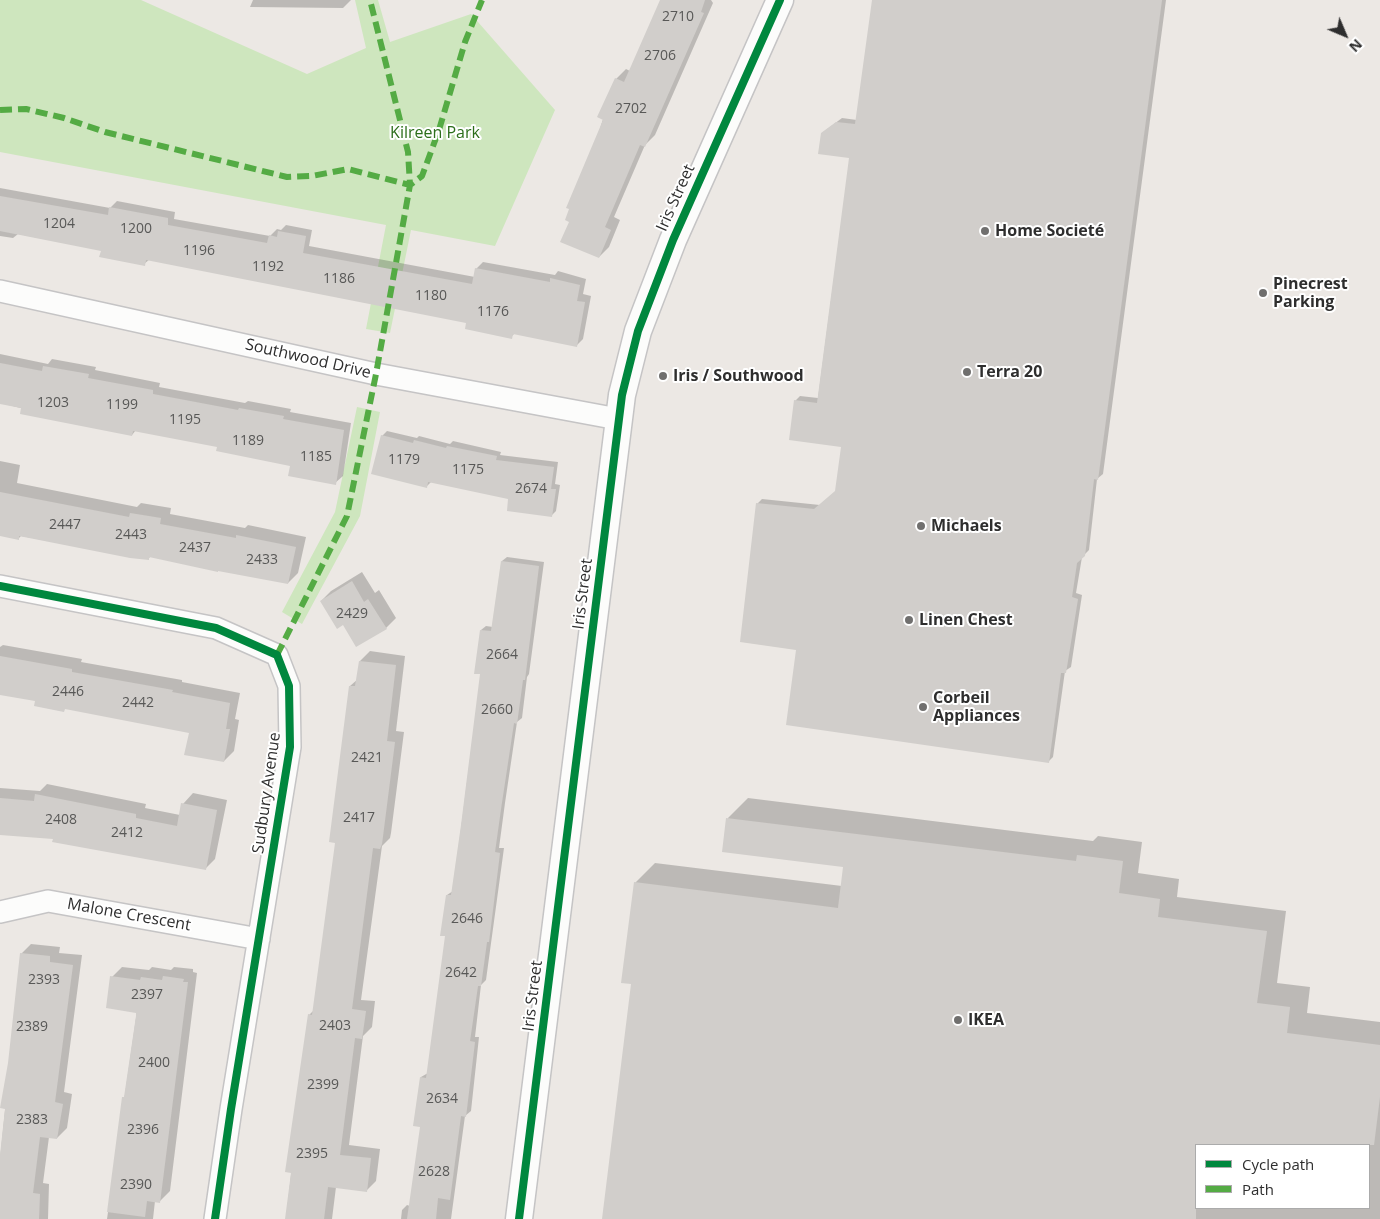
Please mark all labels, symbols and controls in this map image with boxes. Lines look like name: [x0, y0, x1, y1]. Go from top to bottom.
house number: 2710: [662, 9, 694, 25]
north arrow: [1320, 10, 1370, 60]
text: N: [1345, 35, 1367, 57]
house number: 2706: [644, 48, 676, 64]
house number: 2702: [615, 101, 647, 117]
park label: Kilreen Park: [390, 123, 480, 143]
street label: Iris Street: [653, 161, 699, 235]
house number: 1204: [43, 216, 75, 232]
house number: 1200: [120, 221, 152, 237]
place label: Home Societé: [995, 221, 1104, 241]
marker: Home Societé: [979, 225, 991, 237]
house number: 1196: [183, 243, 215, 259]
house number: 1192: [252, 259, 284, 275]
house number: 1186: [323, 271, 355, 287]
place label: Pinecrest Parking: [1273, 274, 1348, 312]
marker: Pinecrest Parking: [1257, 287, 1269, 299]
house number: 1180: [415, 288, 447, 304]
house number: 1176: [477, 304, 509, 320]
street label: Southwood Drive: [243, 335, 373, 383]
place label: Terra 20: [977, 362, 1042, 382]
place label: Iris / Southwood: [673, 366, 804, 386]
marker: Terra 20: [961, 366, 973, 378]
marker: Iris / Southwood: [657, 370, 669, 382]
house number: 1203: [37, 395, 69, 411]
house number: 1199: [106, 397, 138, 413]
house number: 1195: [169, 412, 201, 428]
house number: 1189: [232, 433, 264, 449]
house number: 1185: [300, 449, 332, 465]
house number: 1179: [388, 452, 420, 468]
house number: 1175: [452, 462, 484, 478]
house number: 2674: [515, 481, 547, 497]
place label: Michaels: [931, 516, 1002, 536]
house number: 2447: [49, 517, 81, 533]
marker: Michaels: [915, 520, 927, 532]
house number: 2443: [115, 527, 147, 543]
house number: 2437: [179, 540, 211, 556]
house number: 2433: [246, 552, 278, 568]
street label: Iris Street: [569, 557, 597, 631]
house number: 2429: [336, 606, 368, 622]
place label: Linen Chest: [919, 610, 1013, 630]
marker: Linen Chest: [903, 614, 915, 626]
house number: 2664: [486, 647, 518, 663]
house number: 2446: [52, 684, 84, 700]
place label: Corbeil Appliances: [933, 688, 1020, 726]
house number: 2442: [122, 695, 154, 711]
marker: Corbeil Appliances: [917, 701, 929, 713]
house number: 2660: [481, 702, 513, 718]
street label: Sudbury Avenue: [249, 731, 285, 855]
house number: 2421: [351, 750, 383, 766]
house number: 2417: [343, 810, 375, 826]
house number: 2408: [45, 812, 77, 828]
house number: 2412: [111, 825, 143, 841]
street label: Malone Crescent: [66, 895, 192, 935]
house number: 2646: [451, 911, 483, 927]
street label: Iris Street: [519, 959, 547, 1033]
house number: 2642: [445, 965, 477, 981]
house number: 2393: [28, 972, 60, 988]
house number: 2397: [131, 987, 163, 1003]
place label: IKEA: [968, 1010, 1004, 1030]
marker: IKEA: [952, 1014, 964, 1026]
house number: 2403: [319, 1018, 351, 1034]
house number: 2389: [16, 1019, 48, 1035]
house number: 2400: [138, 1055, 170, 1071]
house number: 2399: [307, 1077, 339, 1093]
house number: 2634: [426, 1091, 458, 1107]
house number: 2383: [16, 1112, 48, 1128]
house number: 2396: [127, 1122, 159, 1138]
legend: [1195, 1144, 1370, 1209]
house number: 2395: [296, 1146, 328, 1162]
text: Cycle path: [1242, 1154, 1314, 1174]
house number: 2628: [418, 1164, 450, 1180]
house number: 2390: [120, 1177, 152, 1193]
text: Path: [1242, 1179, 1274, 1199]

